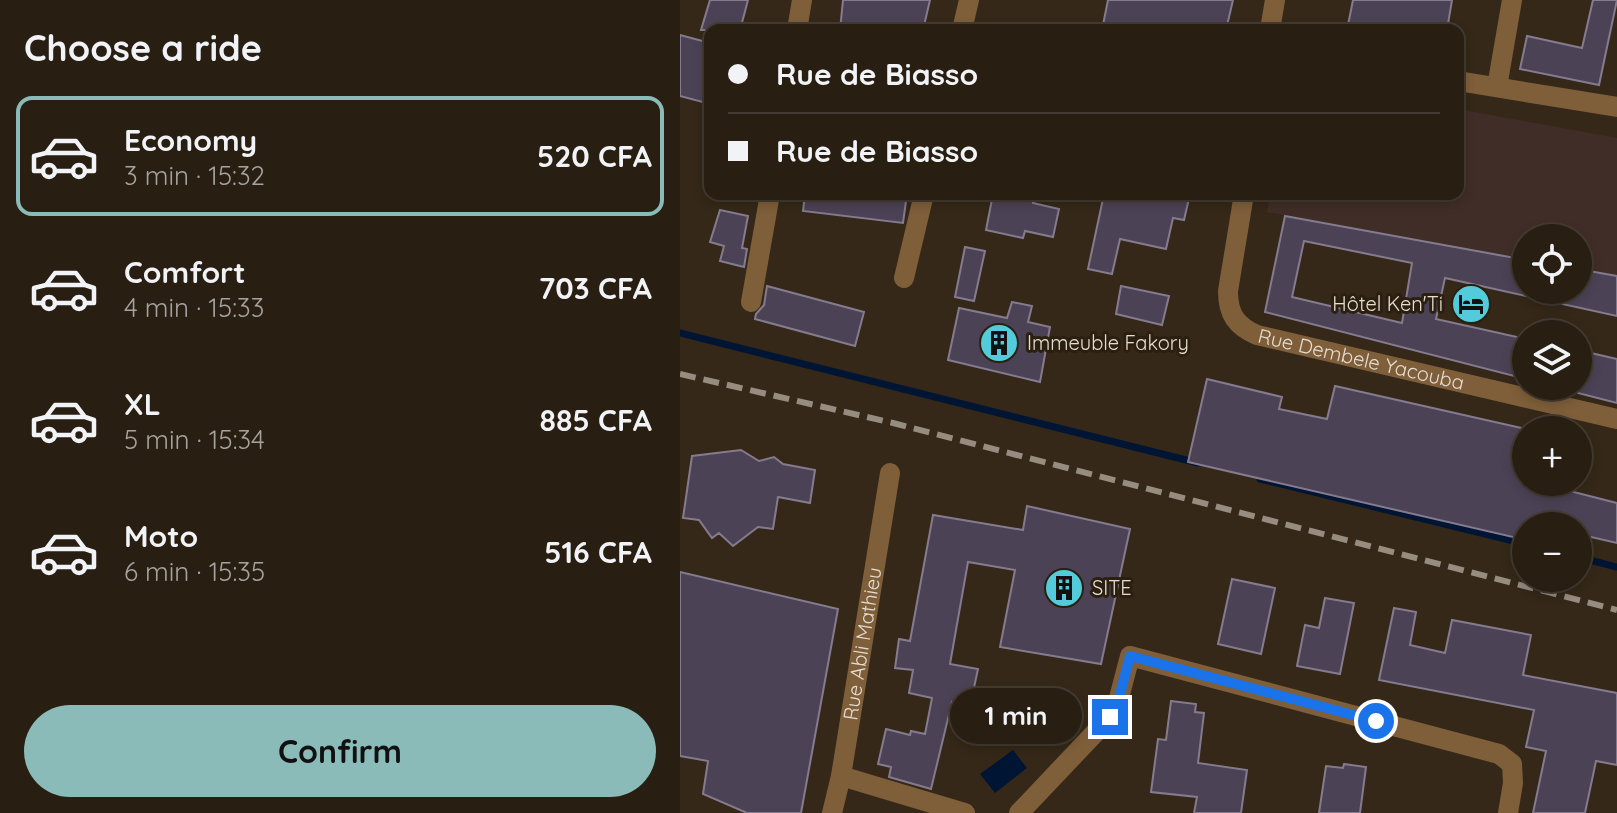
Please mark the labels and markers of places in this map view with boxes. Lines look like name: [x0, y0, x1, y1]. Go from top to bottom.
hotel icon: Hôtel Ken'Ti: [1450, 283, 1492, 325]
place label: Hôtel Ken'Ti: [1332, 291, 1443, 316]
building icon: Immeuble Fakory: [978, 322, 1020, 364]
place label: Immeuble Fakory: [1027, 330, 1189, 355]
building icon: SITE: [1043, 567, 1085, 609]
place label: SITE: [1092, 575, 1132, 600]

